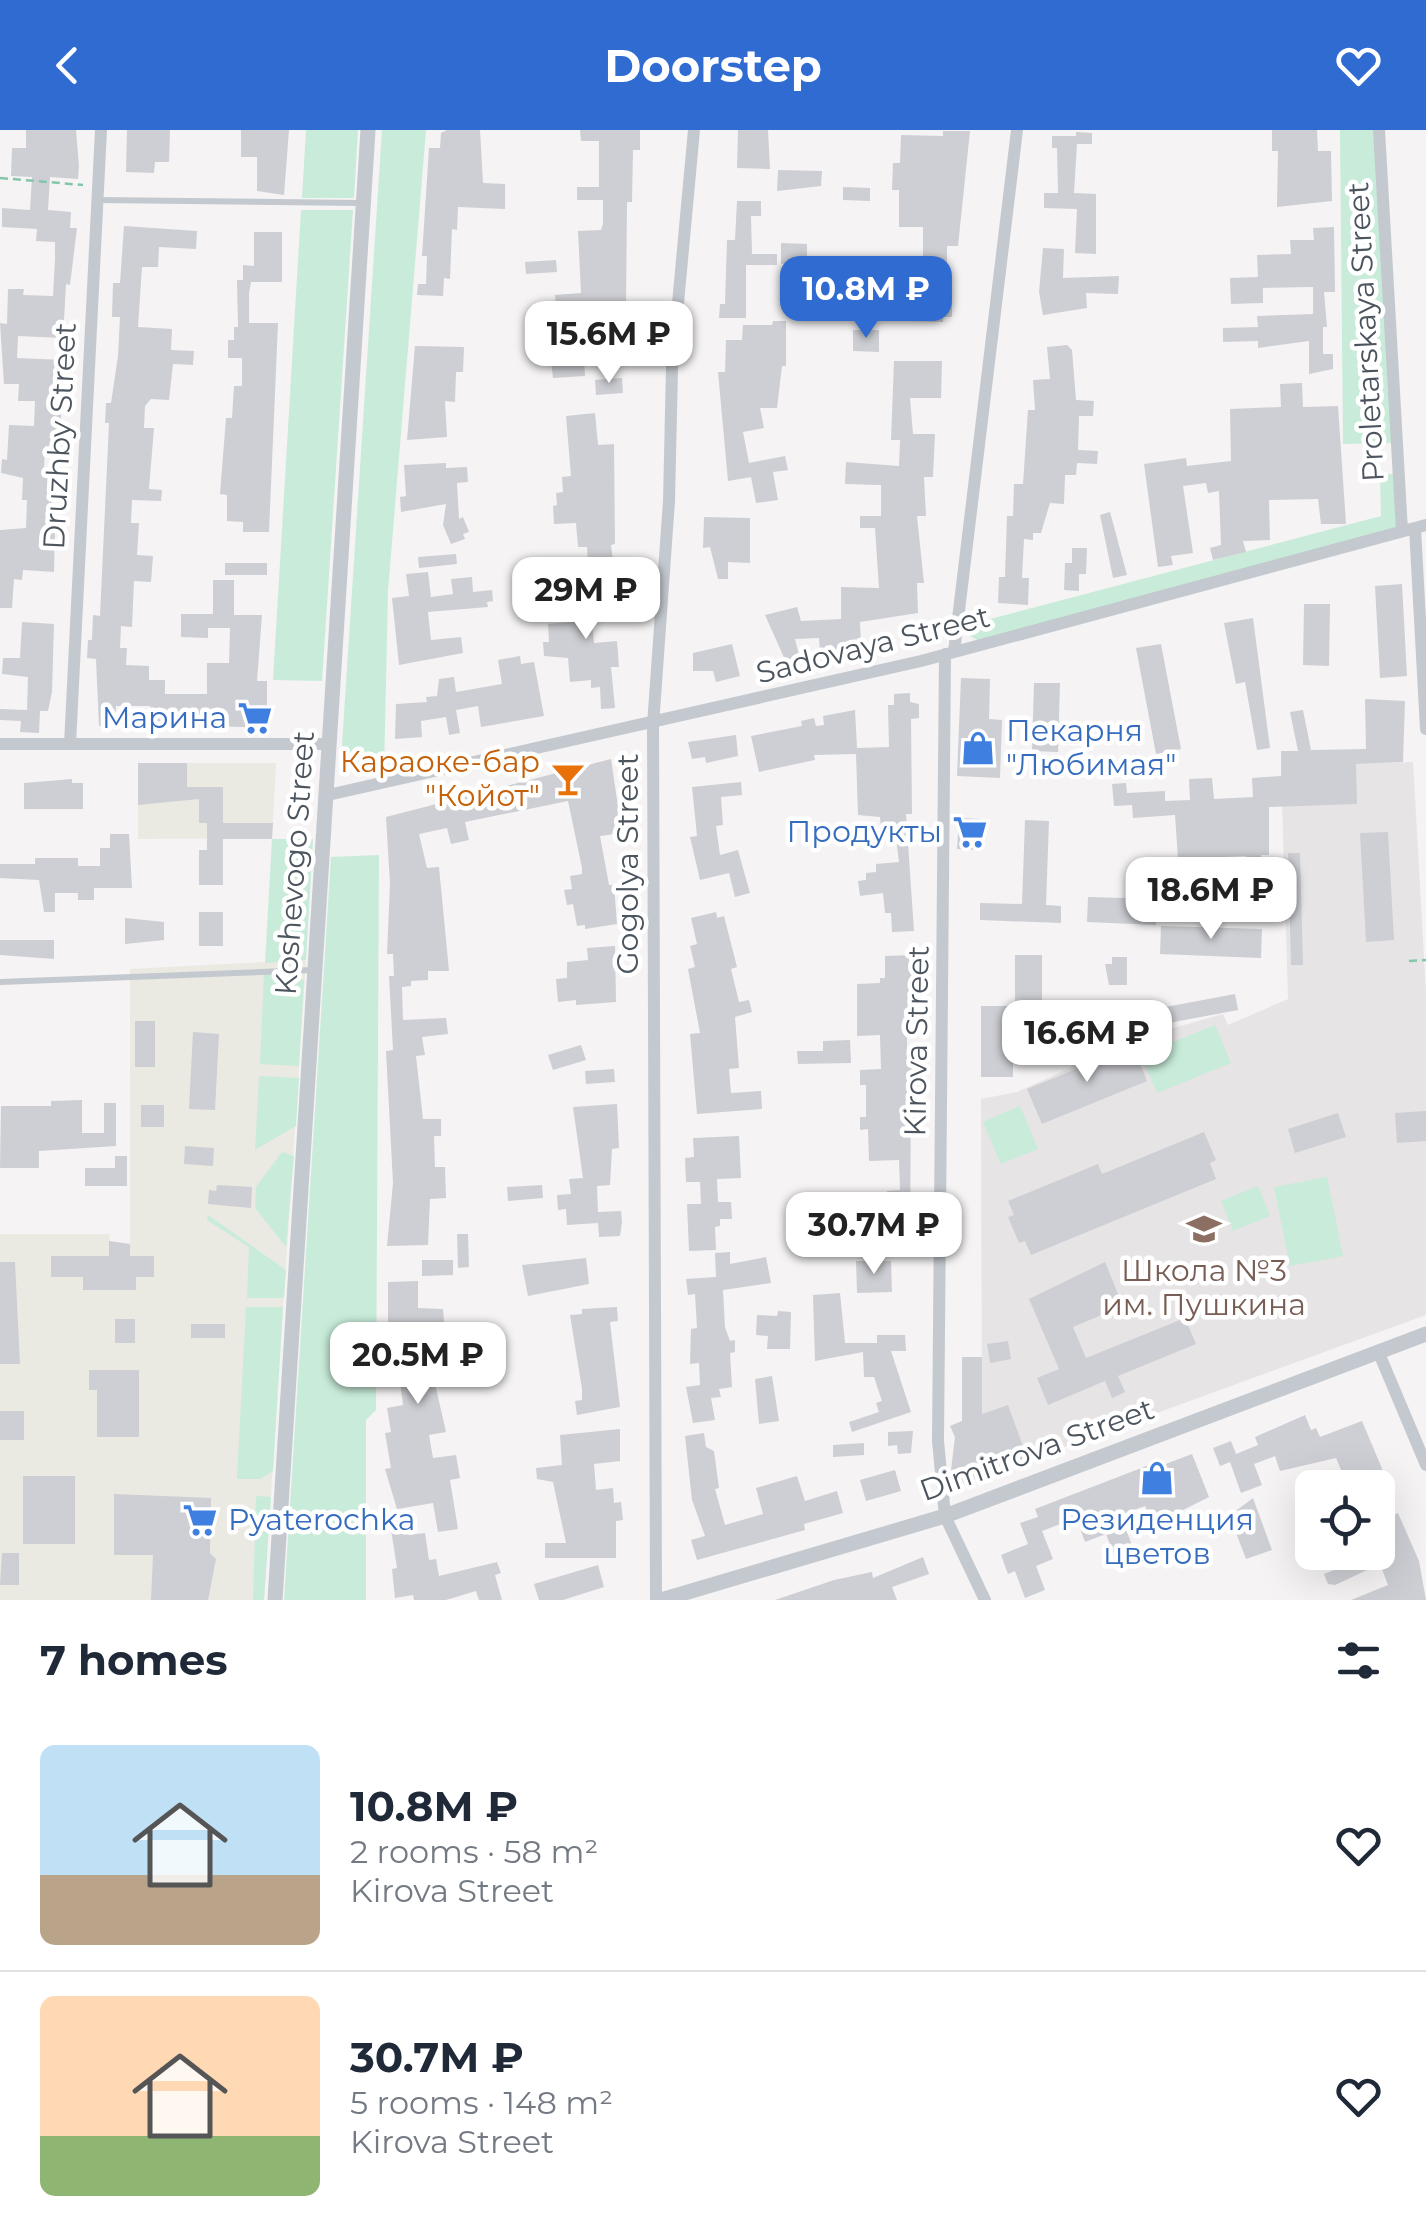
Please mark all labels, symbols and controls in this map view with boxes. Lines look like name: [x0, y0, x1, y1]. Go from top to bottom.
icon: back: [40, 38, 95, 93]
text: Doorstep: [604, 38, 822, 93]
icon: heart: [1331, 38, 1386, 93]
street label: Proletarskaya Street: [1339, 181, 1392, 483]
pin: 10.8M ₽: [774, 256, 958, 341]
text: 10.8M ₽: [802, 269, 930, 308]
pin: 15.6M ₽: [517, 301, 701, 386]
text: 15.6M ₽: [547, 314, 671, 353]
street label: Druzhby Street: [35, 322, 84, 550]
pin: 29M ₽: [516, 557, 656, 642]
text: 29M ₽: [534, 570, 638, 609]
street label: Sadovaya Street: [752, 598, 994, 691]
place label: Марина: [102, 699, 227, 736]
supermarket icon: Марина: [236, 699, 274, 737]
place label: Пекарня "Любимая": [1006, 712, 1176, 783]
shop icon: Пекарня "Любимая": [959, 729, 997, 767]
street label: Koshevogo Street: [267, 730, 322, 996]
place label: Караоке-бар "Койот": [340, 743, 540, 814]
street label: Gogolya Street: [609, 753, 646, 975]
bar icon: Караоке-бар "Койот": [549, 760, 587, 798]
place label: Продукты: [787, 813, 942, 850]
supermarket icon: Продукты: [951, 813, 989, 851]
pin: 18.6M ₽: [1119, 857, 1303, 942]
text: 18.6M ₽: [1148, 870, 1274, 909]
street label: Kirova Street: [896, 945, 937, 1137]
pin: 16.6M ₽: [995, 1000, 1179, 1085]
text: 16.6M ₽: [1024, 1013, 1150, 1052]
pin: 30.7M ₽: [782, 1192, 966, 1277]
text: 30.7M ₽: [808, 1205, 940, 1244]
school or university icon: Школа №3 им. Пушкина: [1185, 1210, 1223, 1248]
place label: Школа №3 им. Пушкина: [1102, 1252, 1306, 1323]
pin: 20.5M ₽: [326, 1322, 510, 1407]
text: 20.5M ₽: [352, 1335, 484, 1374]
street label: Dimitrova Street: [915, 1390, 1159, 1509]
shop icon: Резиденция цветов: [1138, 1459, 1176, 1497]
map controls: [1295, 1470, 1395, 1570]
button: locate: [1295, 1470, 1395, 1570]
supermarket icon: Pyaterochka: [181, 1501, 219, 1539]
place label: Pyaterochka: [228, 1501, 415, 1538]
place label: Резиденция цветов: [1060, 1501, 1254, 1572]
icon: filters: [1331, 1633, 1386, 1688]
text: 7 homes: [40, 1634, 228, 1686]
text: 10.8M ₽: [350, 1780, 518, 1832]
icon: home: [120, 1785, 240, 1905]
icon: heart: [1331, 1818, 1386, 1873]
text: 2 rooms · 58 m²: [350, 1832, 598, 1871]
text: Kirova Street: [350, 1871, 554, 1910]
text: 30.7M ₽: [350, 2031, 524, 2083]
icon: home: [120, 2036, 240, 2156]
icon: heart: [1331, 2069, 1386, 2124]
text: 5 rooms · 148 m²: [350, 2083, 613, 2122]
text: Kirova Street: [350, 2122, 554, 2161]

